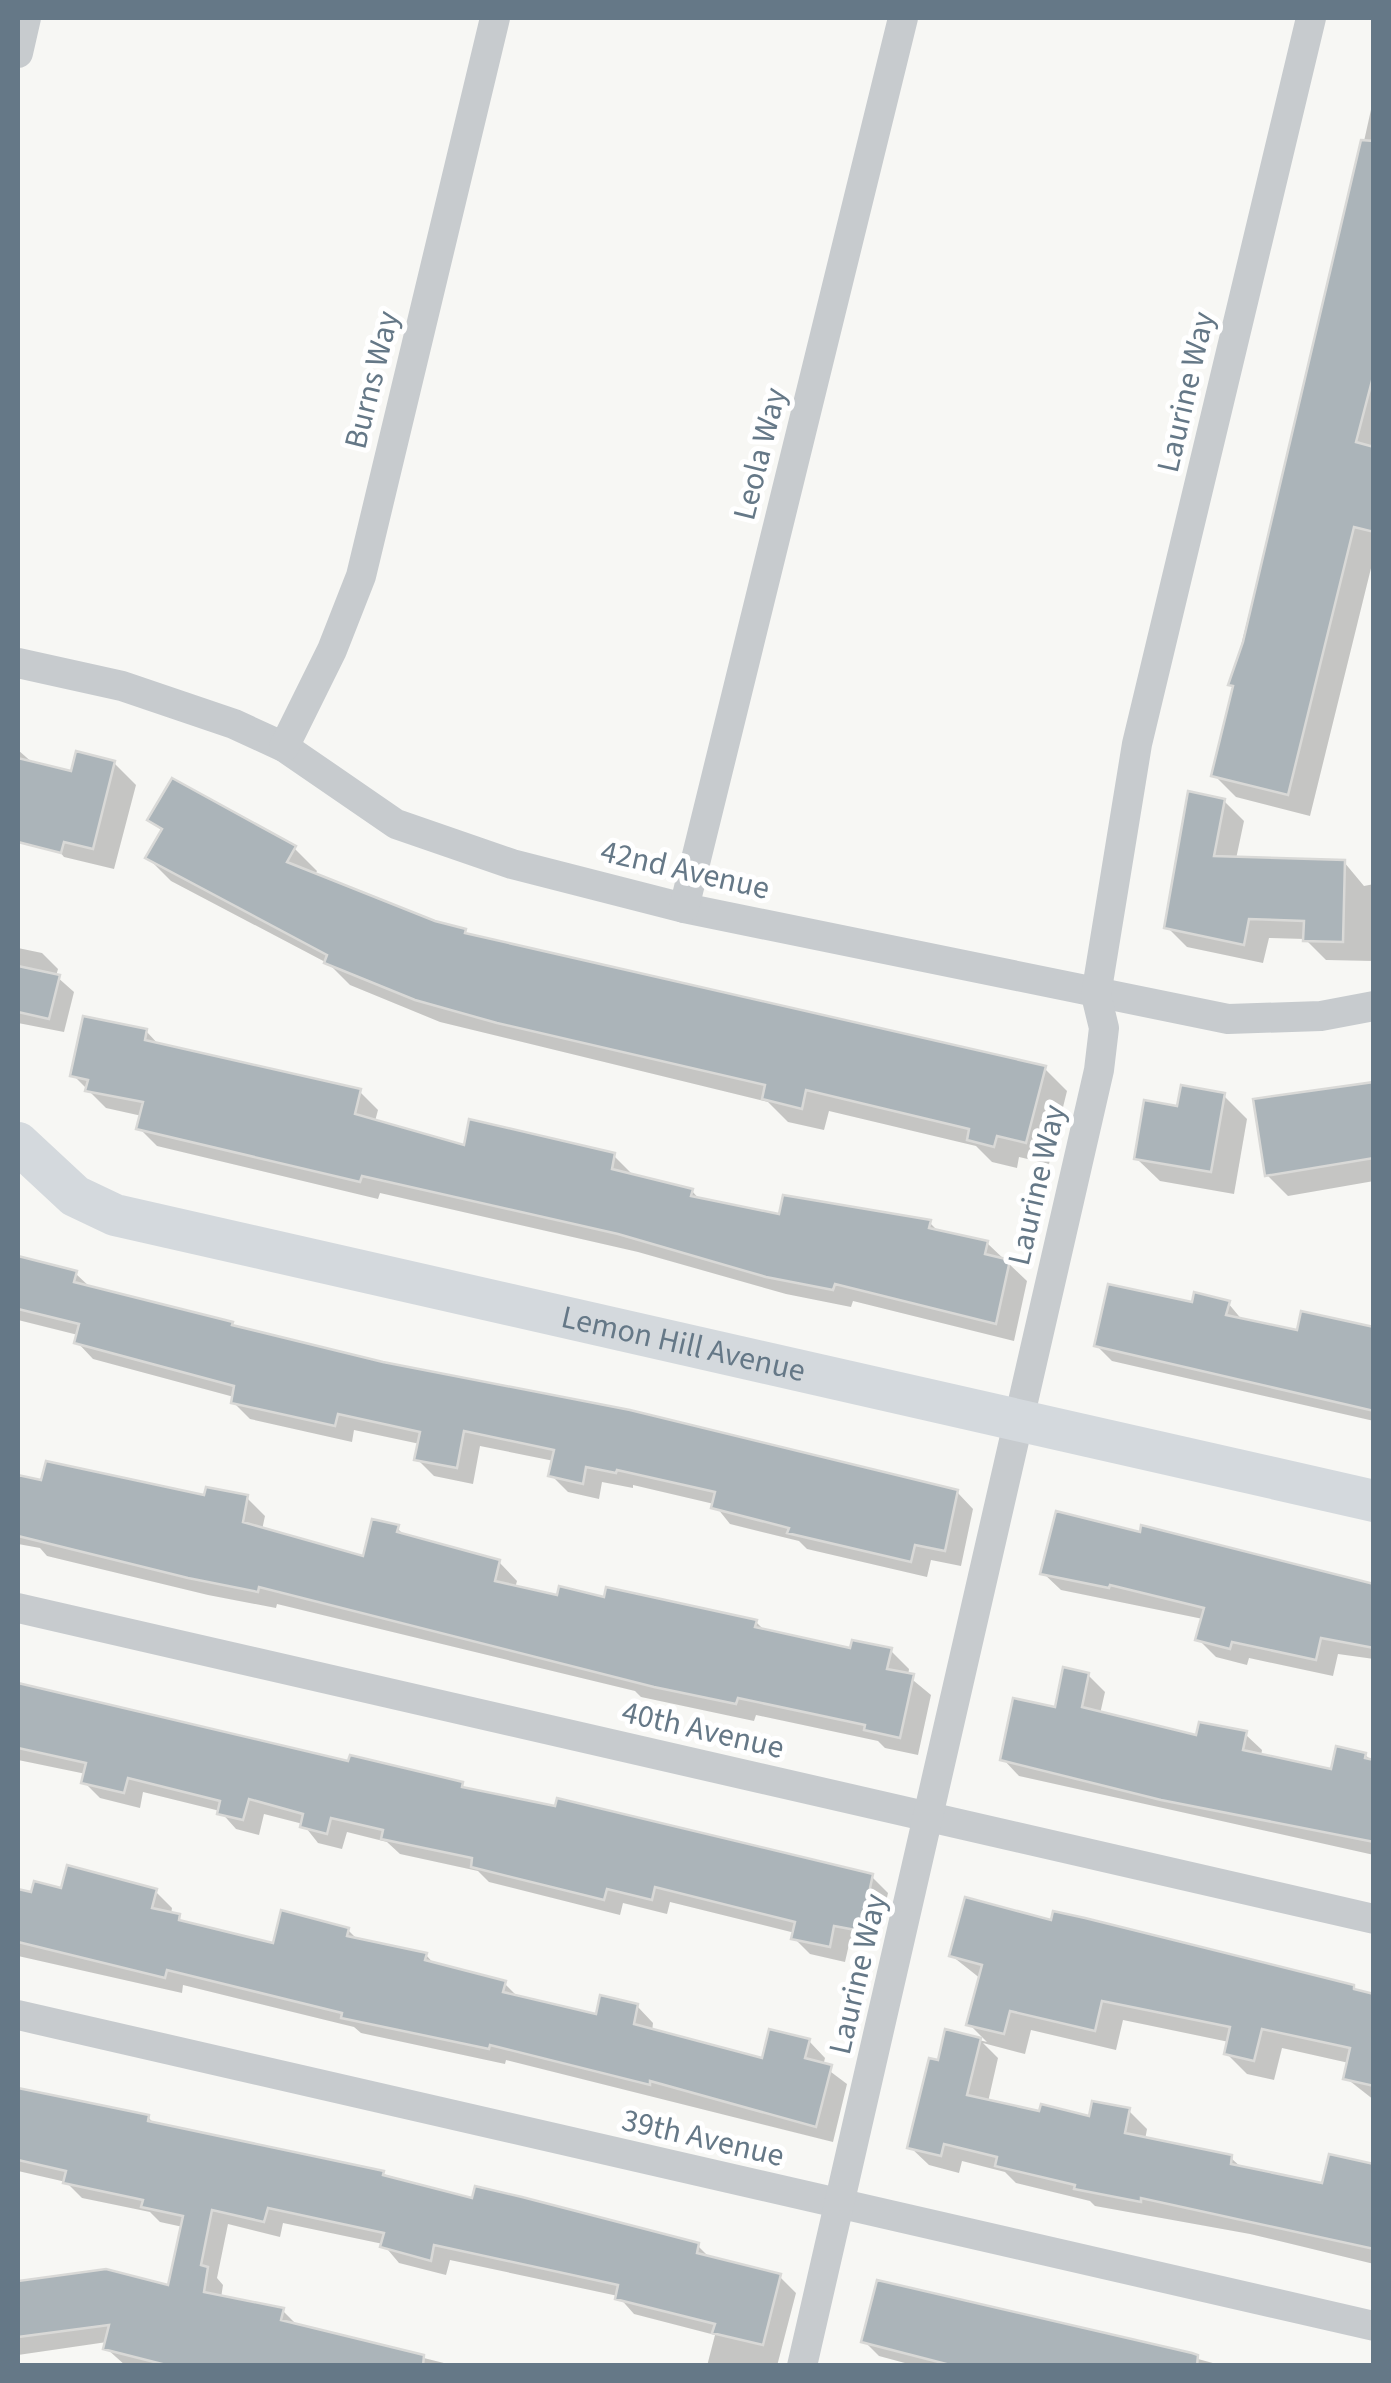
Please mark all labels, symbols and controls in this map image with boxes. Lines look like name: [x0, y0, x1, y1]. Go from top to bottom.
street label: Burns Way: [333, 306, 411, 454]
street label: Laurine Way: [1145, 307, 1227, 477]
street label: Leola Way: [721, 383, 799, 525]
street label: 42nd Avenue: [596, 828, 774, 912]
street label: Laurine Way: [996, 1100, 1078, 1270]
street label: Lemon Hill Avenue: [557, 1294, 810, 1394]
street label: 40th Avenue: [617, 1689, 789, 1771]
street label: Laurine Way: [817, 1889, 899, 2059]
street label: 39th Avenue: [617, 2097, 789, 2179]

